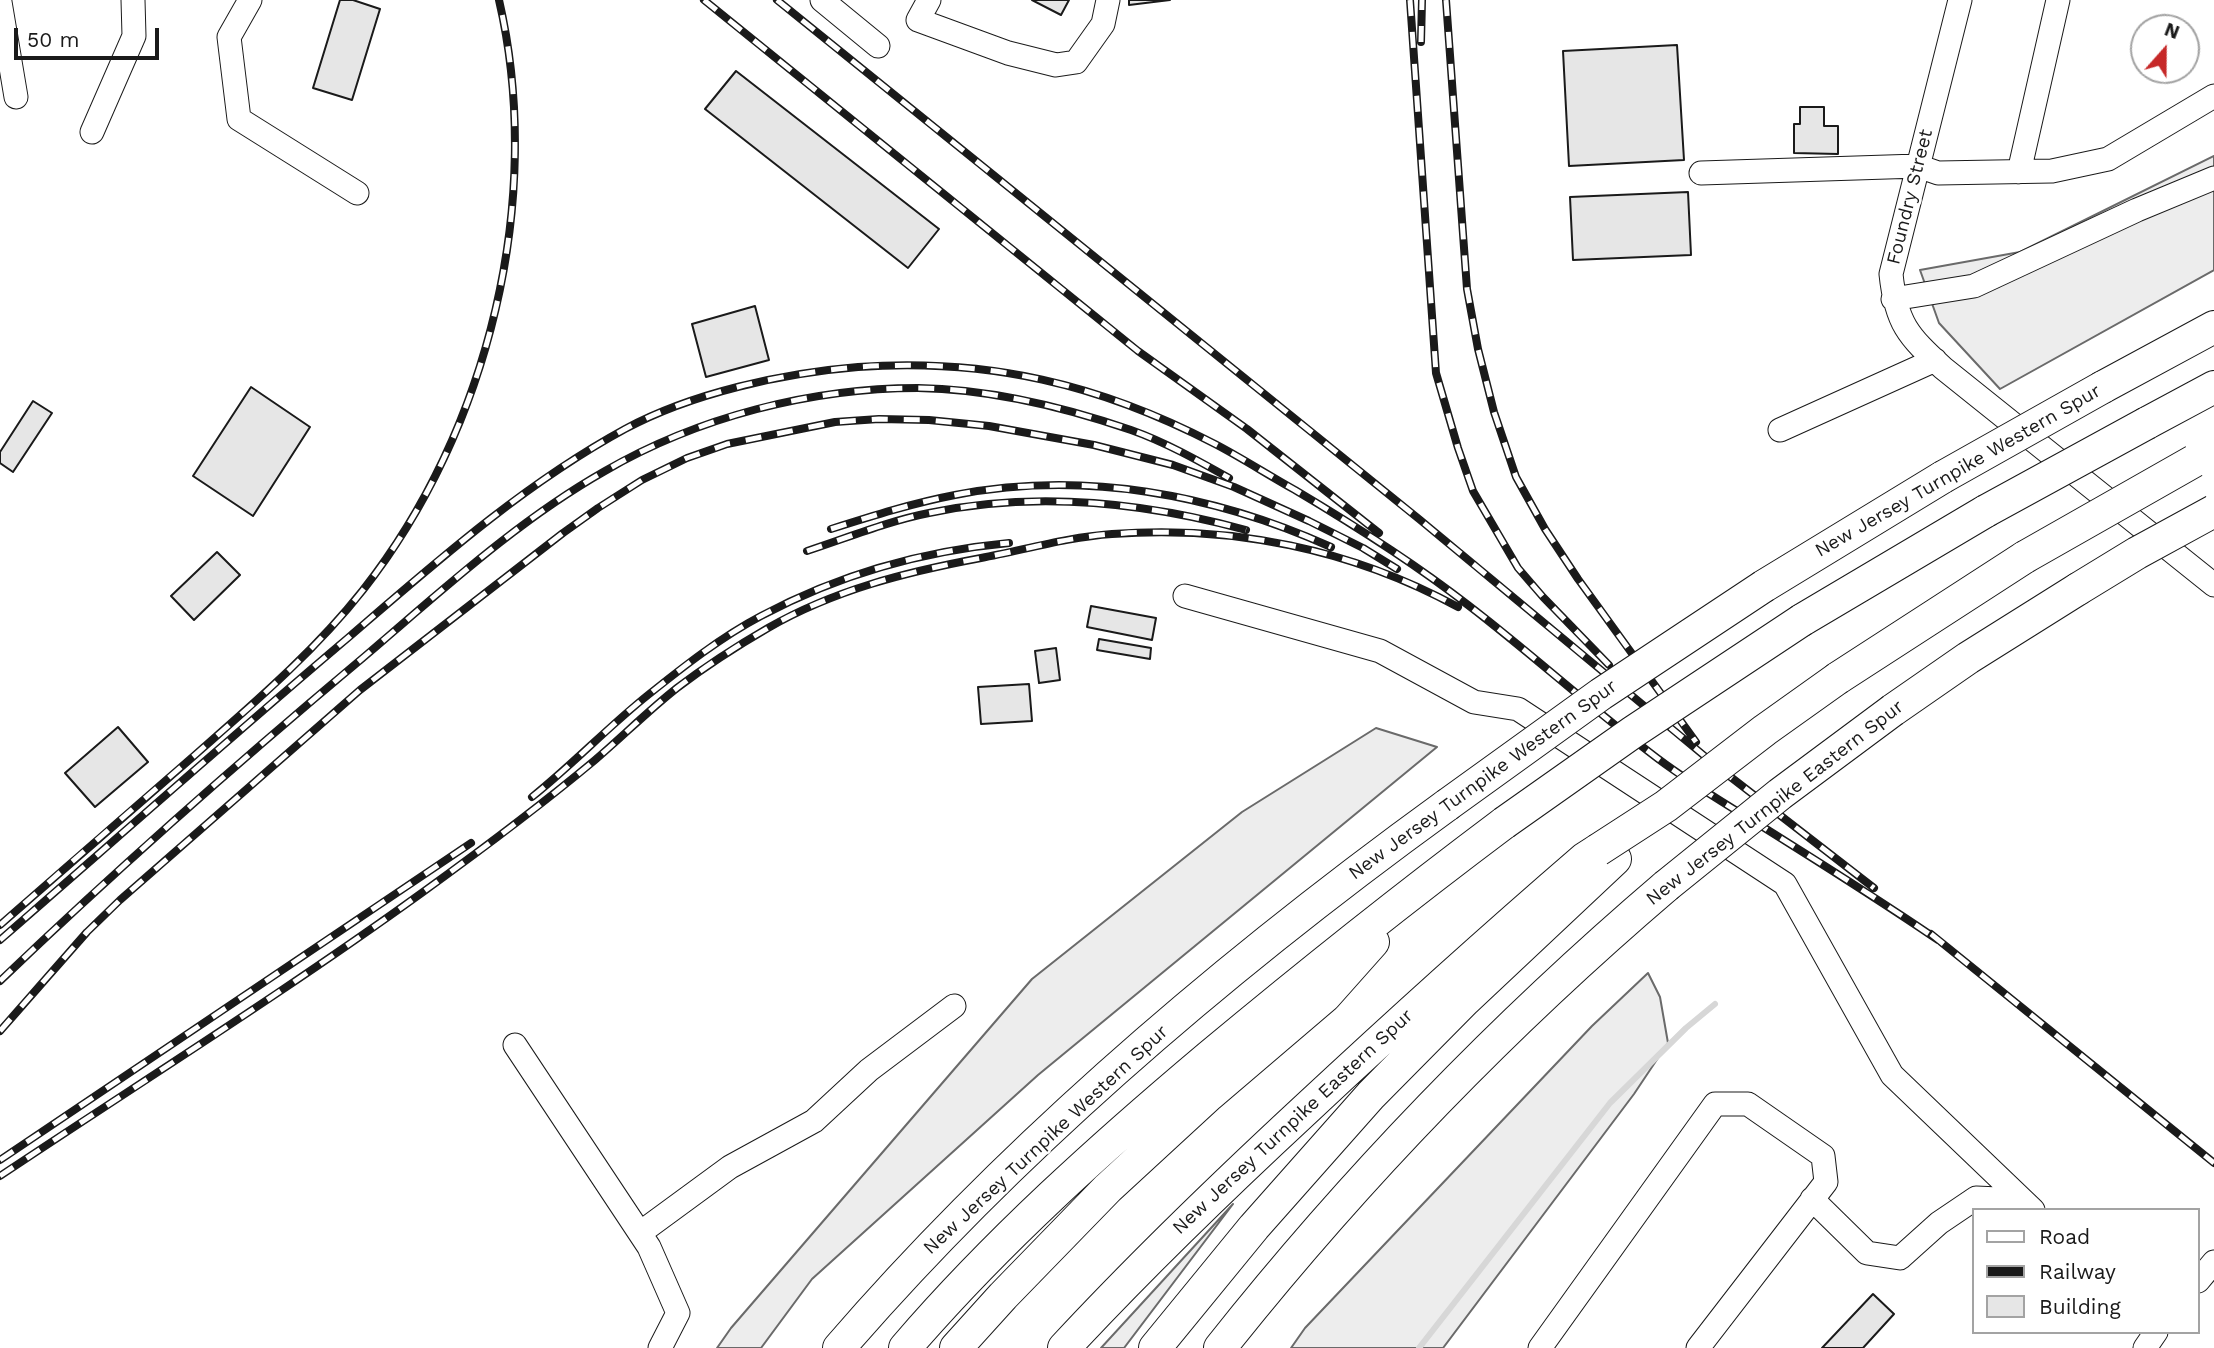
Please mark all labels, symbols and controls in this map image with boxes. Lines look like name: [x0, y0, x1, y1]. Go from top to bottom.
scale bar: [18, 14, 163, 58]
north arrow: [2130, 14, 2200, 84]
text: N: [2161, 18, 2183, 44]
text: 50 m: [27, 27, 79, 52]
street label: Foundry Street: [1882, 127, 1938, 267]
street label: New Jersey Turnpike Western Spur: [1811, 380, 2105, 562]
street label: New Jersey Turnpike Western Spur: [1344, 675, 1622, 885]
street label: New Jersey Turnpike Eastern Spur: [1642, 695, 1908, 911]
street label: New Jersey Turnpike Eastern Spur: [1168, 1004, 1418, 1240]
street label: New Jersey Turnpike Western Spur: [919, 1021, 1173, 1259]
legend: [1972, 1208, 2200, 1334]
text: Road: [2039, 1224, 2090, 1249]
text: Railway: [2039, 1259, 2116, 1284]
text: Building: [2039, 1294, 2121, 1319]

